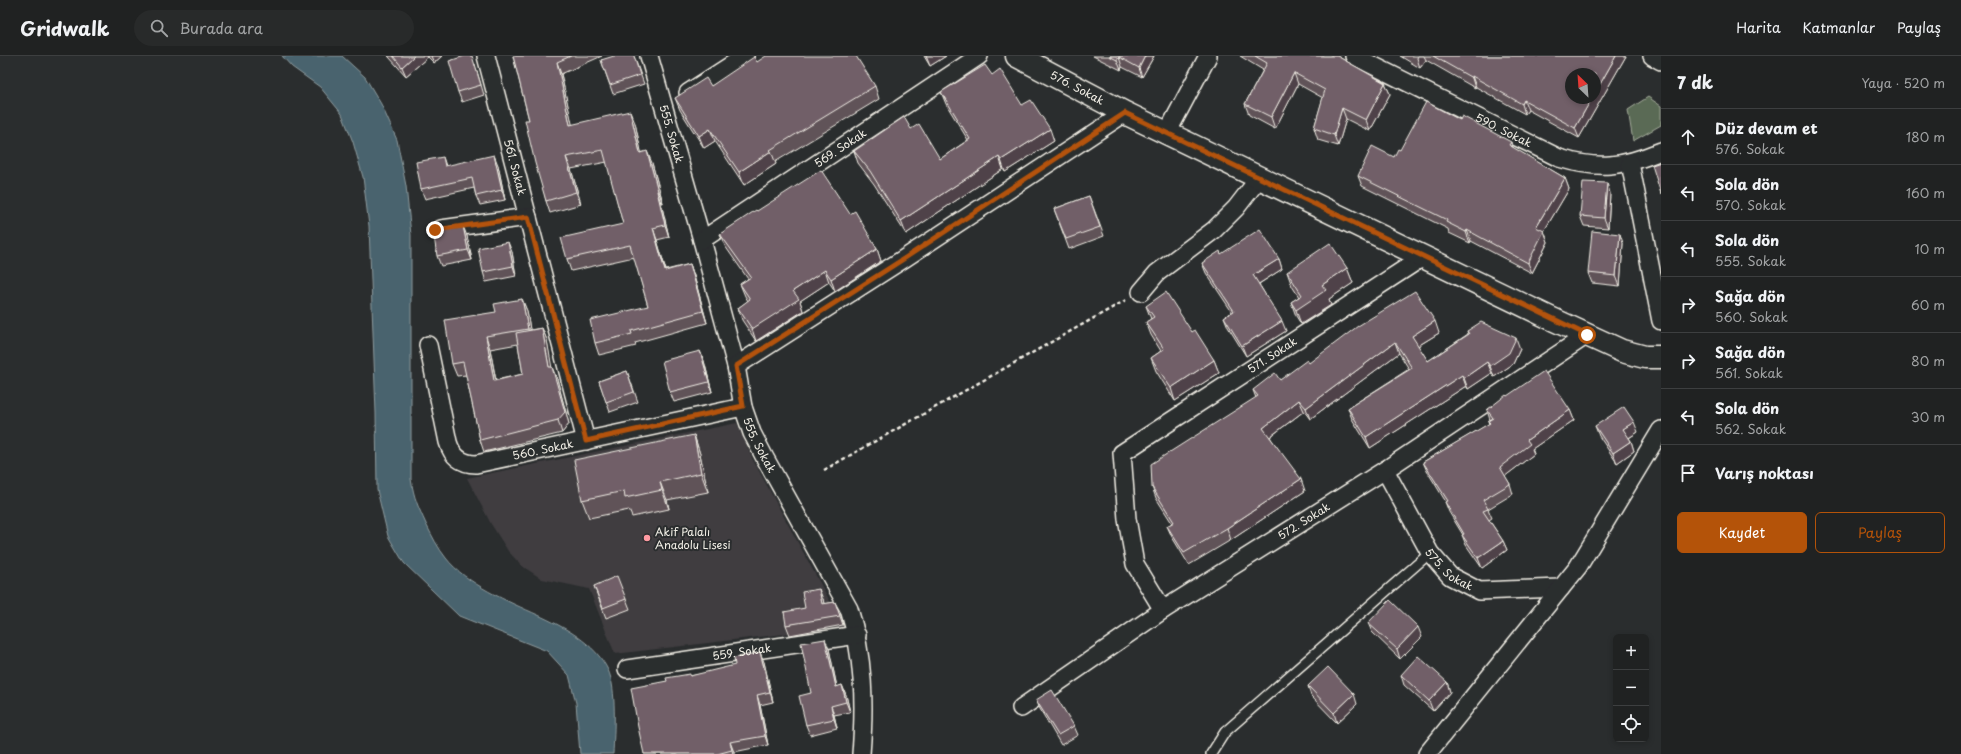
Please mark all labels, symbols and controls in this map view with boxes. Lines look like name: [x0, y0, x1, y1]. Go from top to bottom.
search box: [134, 10, 414, 46]
text: Gridwalk: [20, 14, 110, 42]
text: Burada ara: [180, 16, 263, 39]
icon: search: [148, 17, 170, 39]
text: Harita: [1736, 17, 1781, 38]
text: Katmanlar: [1803, 17, 1875, 38]
text: Paylaş: [1897, 17, 1941, 38]
street label: 576. Sokak: [1047, 66, 1108, 109]
north arrow: [1565, 68, 1601, 104]
text: 7 dk: [1677, 69, 1713, 95]
text: Yaya · 520 m: [1862, 73, 1945, 92]
street label: 555. Sokak: [655, 102, 689, 166]
street label: 590. Sokak: [1473, 109, 1535, 151]
text: Düz devam et: [1715, 116, 1818, 139]
street label: 569. Sokak: [811, 124, 870, 171]
icon: ahead: [1677, 126, 1699, 148]
text: 180 m: [1906, 127, 1945, 146]
street label: 561. Sokak: [500, 137, 531, 198]
text: 576. Sokak: [1715, 139, 1785, 158]
text: Sola dön: [1715, 172, 1779, 195]
icon: left: [1677, 182, 1699, 204]
text: 160 m: [1906, 183, 1945, 202]
text: 570. Sokak: [1715, 195, 1786, 214]
route end: [426, 221, 444, 239]
text: Sola dön: [1715, 228, 1779, 251]
icon: left: [1677, 238, 1699, 260]
text: 10 m: [1915, 239, 1945, 258]
text: 555. Sokak: [1715, 251, 1786, 270]
text: Sağa dön: [1715, 284, 1785, 307]
icon: right: [1677, 294, 1699, 316]
text: 60 m: [1911, 295, 1945, 314]
text: 560. Sokak: [1715, 307, 1788, 326]
route start: [1578, 326, 1596, 344]
street label: 571. Sokak: [1244, 332, 1300, 377]
text: Sağa dön: [1715, 340, 1785, 363]
icon: right: [1677, 350, 1699, 372]
text: 80 m: [1911, 351, 1945, 370]
text: 561. Sokak: [1715, 363, 1783, 382]
text: Sola dön: [1715, 396, 1779, 419]
icon: left: [1677, 406, 1699, 428]
text: 30 m: [1911, 407, 1945, 426]
street label: 555. Sokak: [739, 415, 781, 476]
text: 562. Sokak: [1715, 419, 1786, 438]
street label: 560. Sokak: [511, 434, 575, 464]
text: Varış noktası: [1715, 461, 1814, 484]
icon: arrive: [1677, 462, 1699, 484]
street label: 572. Sokak: [1274, 497, 1334, 544]
button: Kaydet: [1677, 512, 1807, 553]
button: Paylaş: [1815, 512, 1945, 553]
place label: Akif Palalı Anadolu Lisesi: [655, 523, 731, 553]
marker: Akif Palalı Anadolu Lisesi: [642, 533, 652, 543]
street label: 575. Sokak: [1421, 545, 1477, 595]
map controls: [1613, 634, 1649, 742]
button: +: [1613, 634, 1649, 670]
street label: 559. Sokak: [711, 639, 773, 664]
button: −: [1613, 670, 1649, 706]
button: locate: [1613, 706, 1649, 742]

